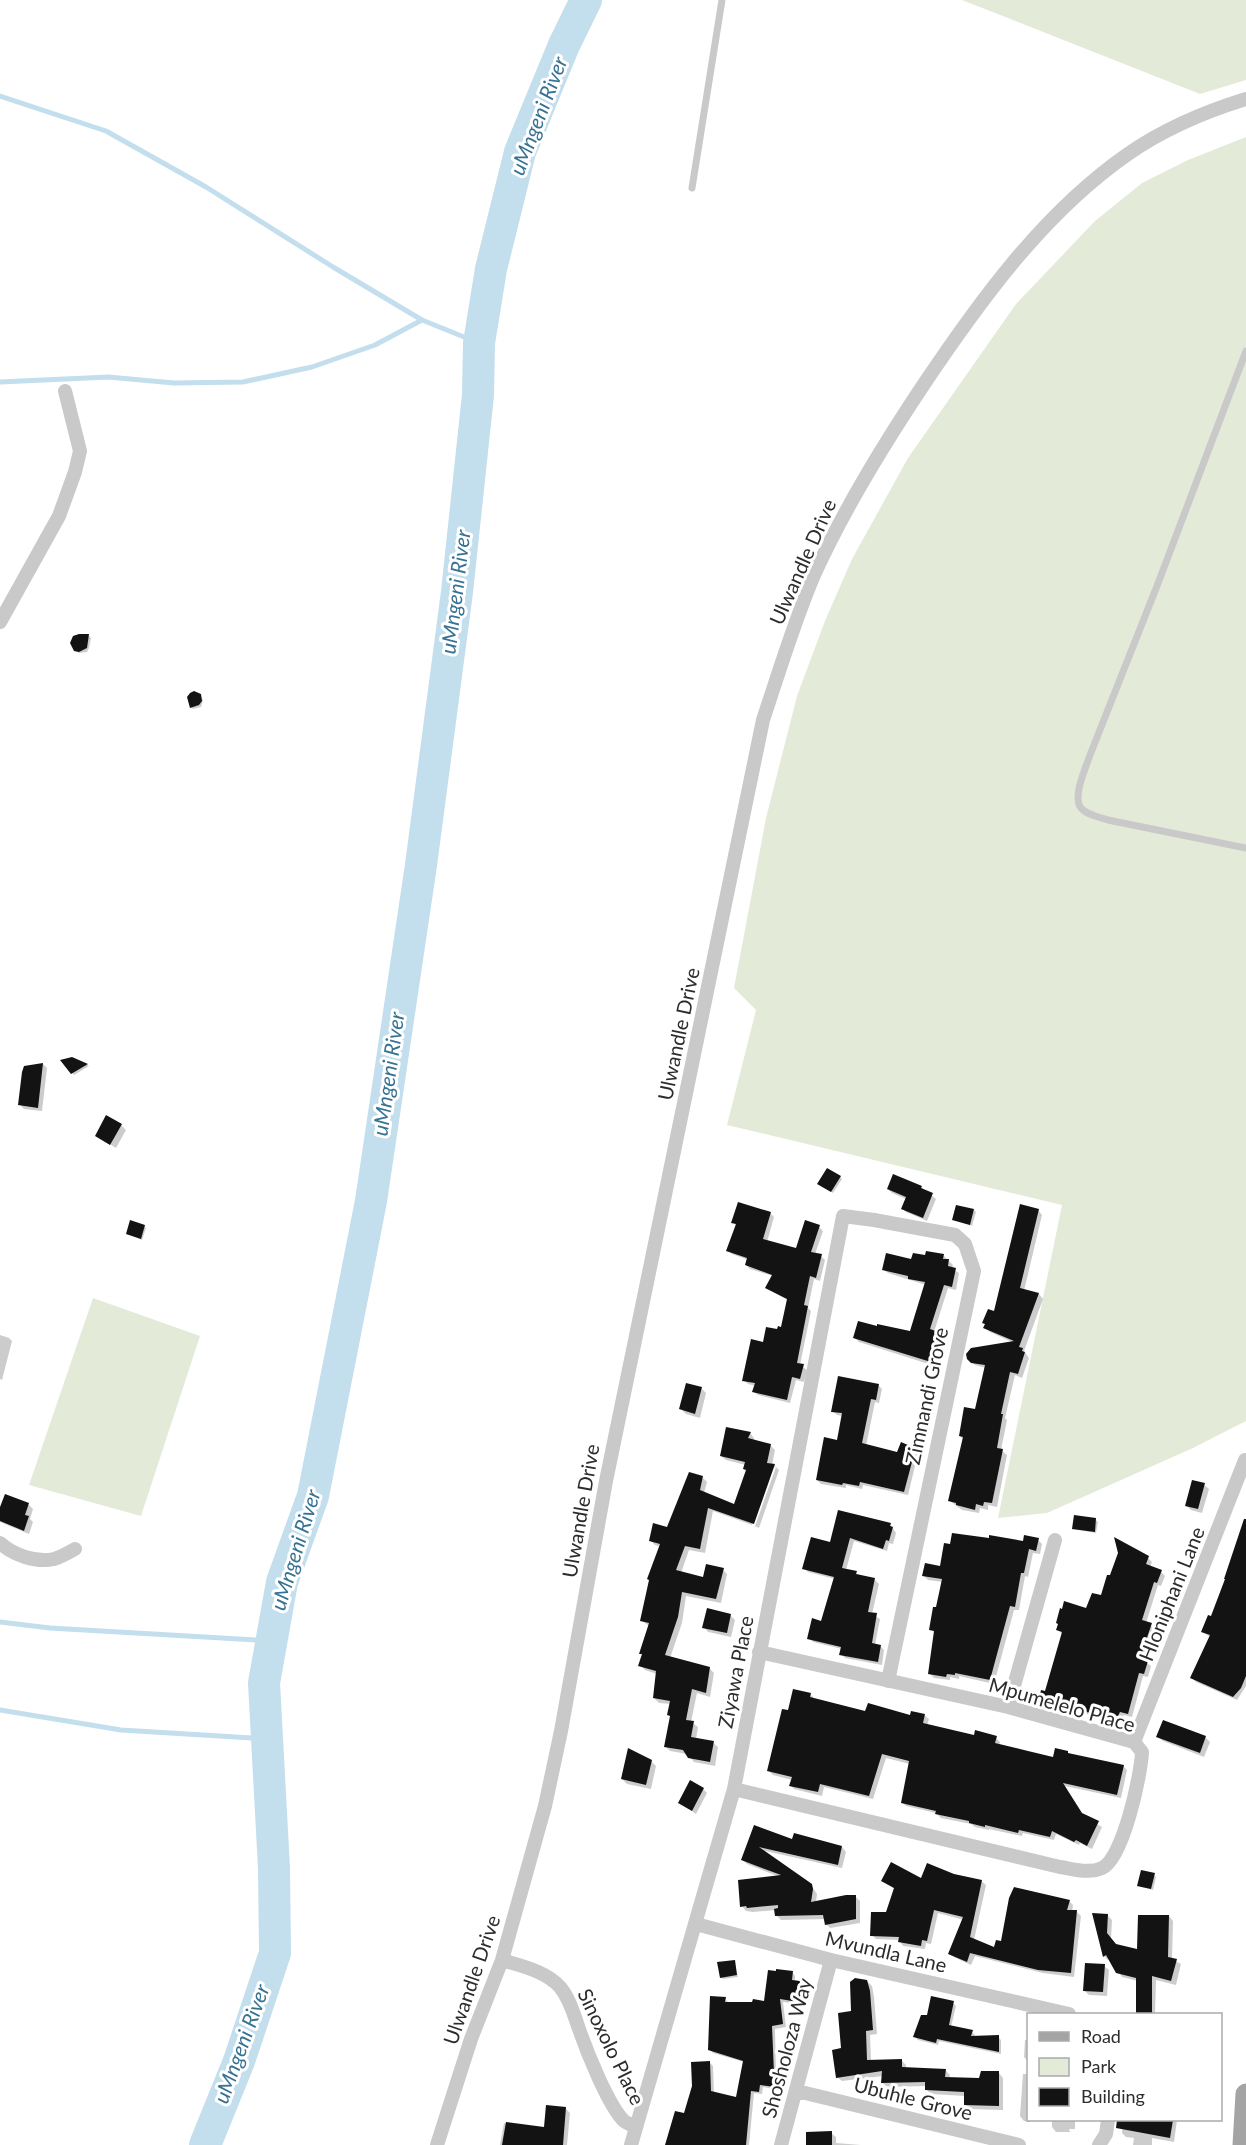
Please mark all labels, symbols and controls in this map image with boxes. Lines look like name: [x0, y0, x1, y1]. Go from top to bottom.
water label: uMngeni River: [504, 52, 572, 178]
street label: Ulwandle Drive: [764, 495, 841, 628]
water label: uMngeni River: [434, 528, 475, 655]
street label: Ulwandle Drive: [652, 965, 704, 1102]
water label: uMngeni River: [366, 1009, 409, 1137]
street label: Zimnandi Grove: [900, 1325, 952, 1467]
street label: Ulwandle Drive: [556, 1442, 604, 1579]
water label: uMngeni River: [264, 1485, 325, 1613]
street label: Hloniphani Lane: [1133, 1523, 1209, 1664]
street label: Ziyawa Place: [712, 1614, 758, 1730]
street label: Mpumelelo Place: [986, 1672, 1138, 1736]
street label: Ulwandle Drive: [438, 1912, 504, 2047]
street label: Mvundla Lane: [823, 1925, 949, 1977]
street label: Shosholoza Way: [756, 1975, 816, 2120]
water label: uMngeni River: [207, 1980, 274, 2106]
street label: Sinoxolo Place: [573, 1985, 650, 2109]
legend: [1027, 2013, 1222, 2121]
text: Road: [1081, 2025, 1121, 2047]
text: Park: [1081, 2055, 1117, 2077]
street label: Ubuhle Grove: [851, 2072, 975, 2124]
text: Building: [1081, 2085, 1145, 2107]

